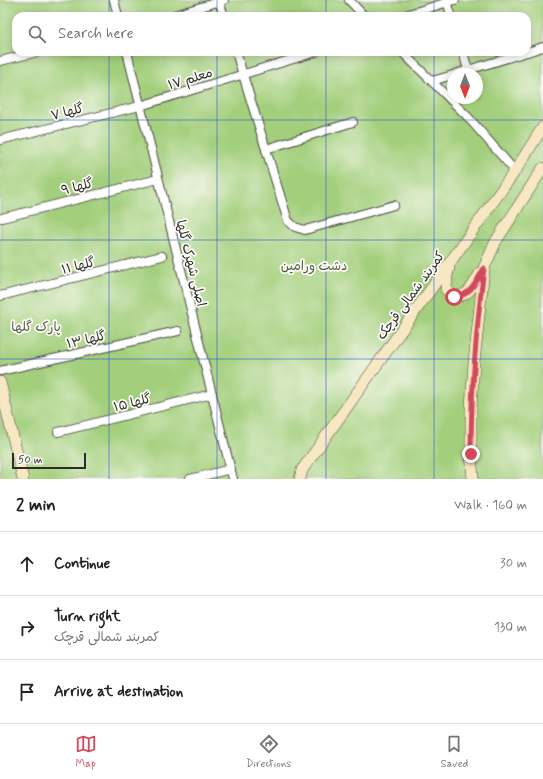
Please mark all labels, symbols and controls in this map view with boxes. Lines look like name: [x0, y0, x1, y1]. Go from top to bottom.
search box: [12, 12, 531, 56]
icon: search: [26, 23, 48, 45]
text: Search here: [58, 24, 134, 44]
street label: معلم ۱۷: [166, 65, 215, 95]
north arrow: [447, 68, 483, 104]
street label: گلها ۷: [49, 100, 86, 125]
street label: گلها ۹: [60, 175, 96, 200]
street label: اصلی شهرک گلها: [172, 218, 210, 308]
street label: کمربند شمالی قرچک: [373, 248, 449, 344]
street label: گلها ۱۱: [60, 254, 97, 279]
park label: دشت ورامین: [281, 258, 347, 275]
route start: [445, 288, 463, 306]
park label: پارک گلها: [11, 319, 61, 336]
street label: گلها ۱۳: [65, 328, 108, 353]
street label: گلها ۱۵: [112, 391, 153, 416]
route end: [462, 445, 480, 463]
scale bar: [12, 451, 86, 470]
text: 50 m: [18, 453, 43, 467]
text: 2 min: [16, 494, 56, 516]
text: Walk · 160 m: [454, 497, 527, 514]
icon: ahead: [16, 553, 38, 575]
text: Continue: [54, 554, 110, 574]
text: 30 m: [500, 555, 527, 572]
text: Turn right: [54, 607, 121, 627]
icon: right: [16, 617, 38, 639]
text: 130 m: [494, 619, 527, 636]
text: کمربند شمالی قرچک: [54, 629, 159, 646]
icon: arrive: [16, 681, 38, 703]
text: Arrive at destination: [54, 682, 183, 702]
tab: Map: [75, 733, 97, 771]
tab: Directions: [246, 733, 291, 771]
tab: Saved: [441, 733, 468, 771]

